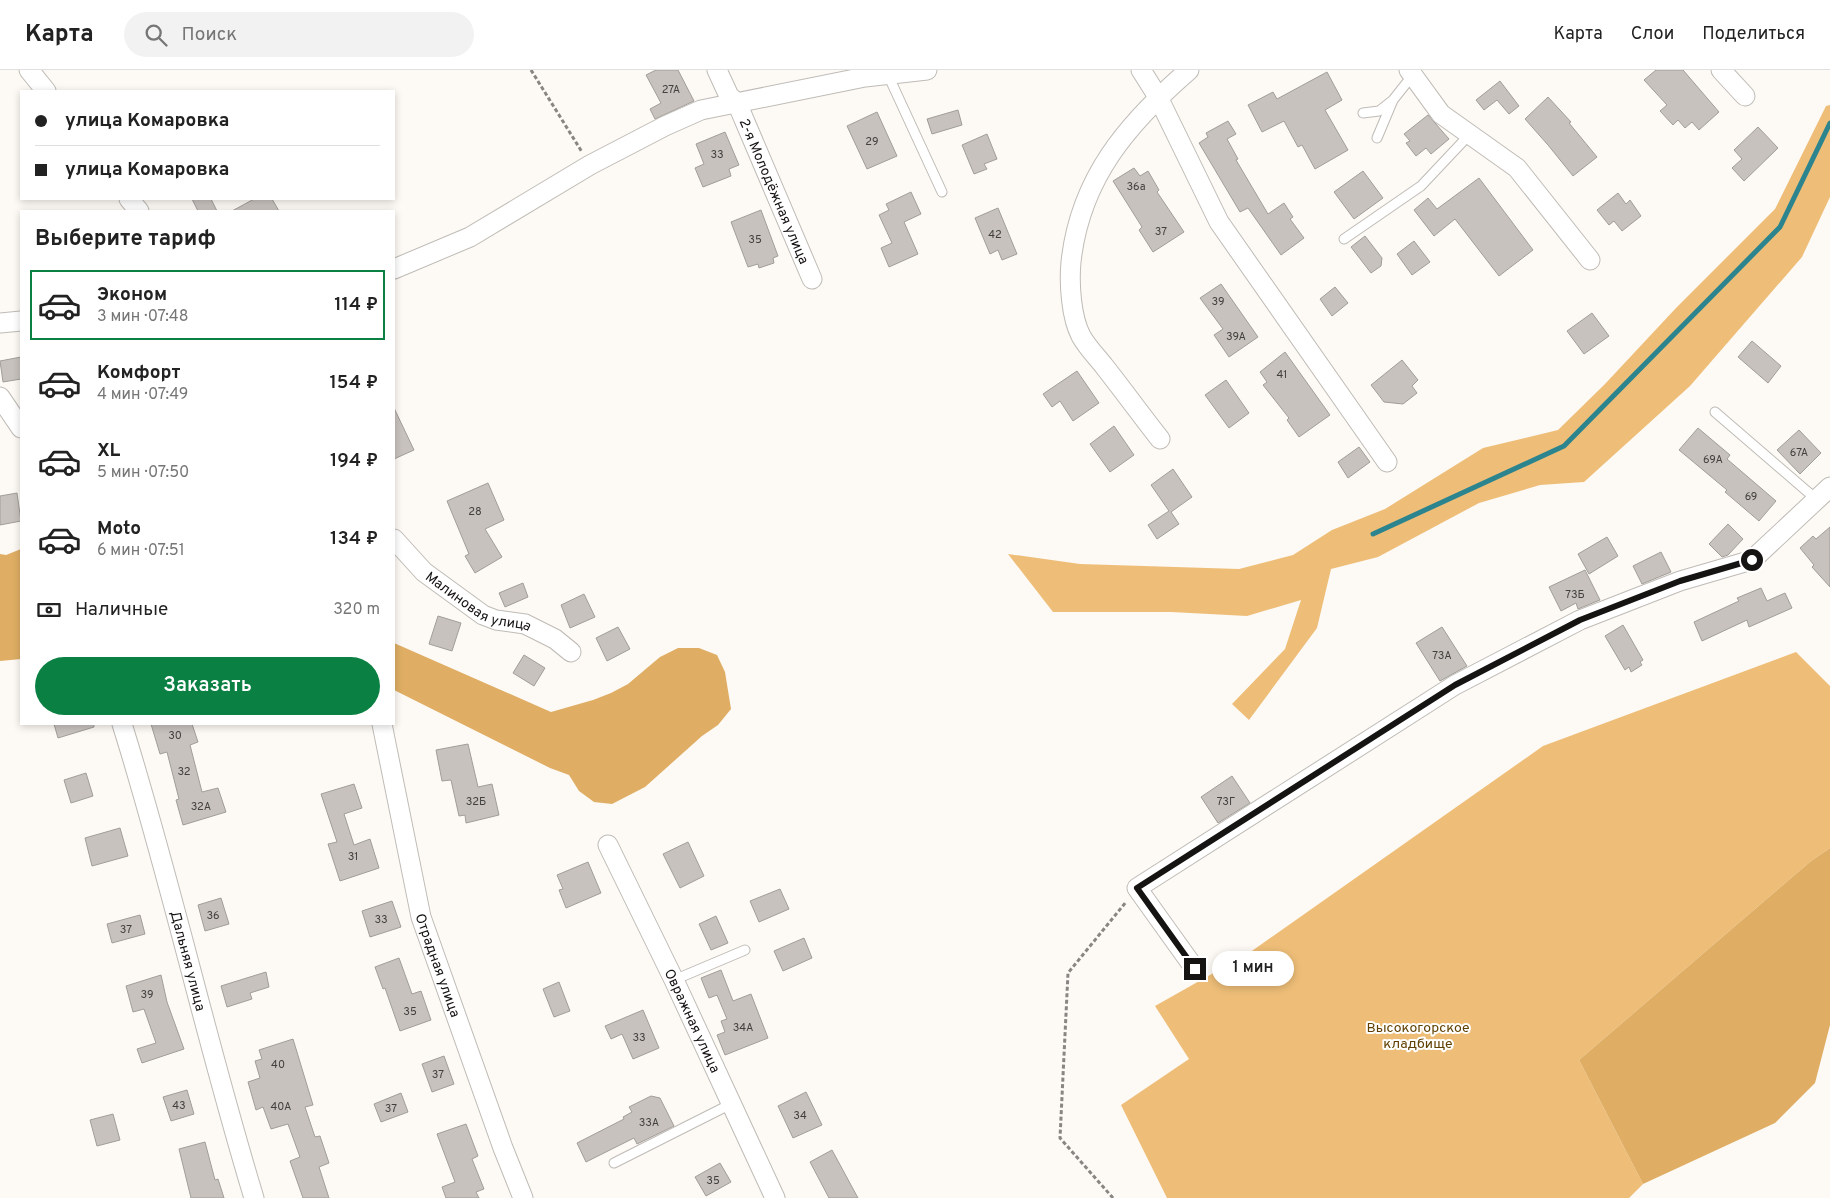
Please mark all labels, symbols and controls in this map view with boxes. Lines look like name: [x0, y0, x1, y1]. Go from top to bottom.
search box: [124, 12, 474, 57]
text: Карта: [25, 20, 94, 50]
icon: search: [142, 21, 170, 49]
text: Поиск: [182, 23, 237, 47]
text: Карта: [1553, 23, 1603, 46]
text: Слои: [1631, 23, 1674, 46]
text: Поделиться: [1702, 23, 1805, 46]
house number: 27А: [662, 83, 680, 97]
text: улица Комаровка: [65, 109, 229, 133]
street label: 2-я Молодёжная улица: [735, 116, 812, 267]
house number: 29: [865, 135, 879, 149]
house number: 33: [710, 148, 724, 162]
text: улица Комаровка: [65, 158, 229, 182]
house number: 36а: [1127, 180, 1146, 194]
house number: 37: [1155, 225, 1167, 239]
text: Выберите тариф: [35, 226, 216, 253]
house number: 42: [988, 228, 1002, 242]
house number: 35: [748, 233, 762, 247]
icon: car: [37, 283, 82, 328]
text: Эконом: [97, 283, 167, 307]
text: 114 ₽: [334, 293, 378, 317]
house number: 39: [1212, 295, 1224, 309]
text: 3 мин · 07:48: [97, 307, 189, 327]
house number: 39А: [1226, 330, 1246, 344]
icon: car: [37, 361, 82, 406]
text: Комфорт: [97, 361, 180, 385]
house number: 41: [1277, 368, 1287, 382]
text: 154 ₽: [329, 371, 378, 395]
text: 4 мин · 07:49: [97, 385, 188, 405]
icon: car: [37, 439, 82, 484]
text: XL: [97, 439, 120, 463]
house number: 67А: [1790, 446, 1808, 460]
text: 194 ₽: [330, 449, 378, 473]
house number: 69А: [1703, 453, 1723, 467]
text: 5 мин · 07:50: [97, 463, 189, 483]
house number: 69: [1745, 490, 1757, 504]
house number: 28: [468, 505, 482, 519]
icon: car: [37, 517, 82, 562]
text: Moto: [97, 517, 141, 541]
text: 134 ₽: [330, 527, 378, 551]
text: 6 мин · 07:51: [97, 541, 185, 561]
route start: [1741, 549, 1763, 571]
street label: Малиновая улица: [422, 569, 534, 636]
house number: 73Б: [1565, 588, 1585, 602]
icon: cash: [35, 596, 63, 624]
text: Наличные: [75, 598, 168, 622]
text: 320 m: [333, 600, 380, 620]
house number: 73А: [1432, 649, 1452, 663]
button: Заказать: [35, 657, 380, 715]
house number: 30: [168, 729, 182, 743]
house number: 32: [177, 765, 191, 779]
house number: 32Б: [466, 795, 486, 809]
house number: 73Г: [1217, 795, 1235, 809]
house number: 32А: [191, 800, 211, 814]
house number: 31: [348, 850, 358, 864]
street label: Дальняя улица: [166, 909, 208, 1013]
house number: 36: [206, 909, 220, 923]
street label: Отрадная улица: [410, 911, 463, 1020]
house number: 33: [374, 913, 388, 927]
house number: 37: [120, 923, 132, 937]
callout: 1 мин: [1212, 952, 1295, 986]
route end: [1184, 958, 1206, 980]
text: 1 мин: [1233, 958, 1273, 978]
street label: Овражная улица: [660, 966, 723, 1076]
house number: 39: [141, 988, 153, 1002]
house number: 35: [403, 1005, 417, 1019]
park label: Высокогорское кладбище: [1366, 1020, 1470, 1053]
house number: 34А: [733, 1021, 753, 1035]
house number: 33: [632, 1031, 646, 1045]
house number: 40: [271, 1058, 285, 1072]
house number: 37: [432, 1068, 444, 1082]
house number: 43: [172, 1099, 186, 1113]
house number: 40А: [270, 1100, 292, 1114]
house number: 37: [385, 1102, 397, 1116]
house number: 34: [793, 1109, 807, 1123]
house number: 33А: [639, 1116, 659, 1130]
house number: 35: [706, 1174, 720, 1188]

